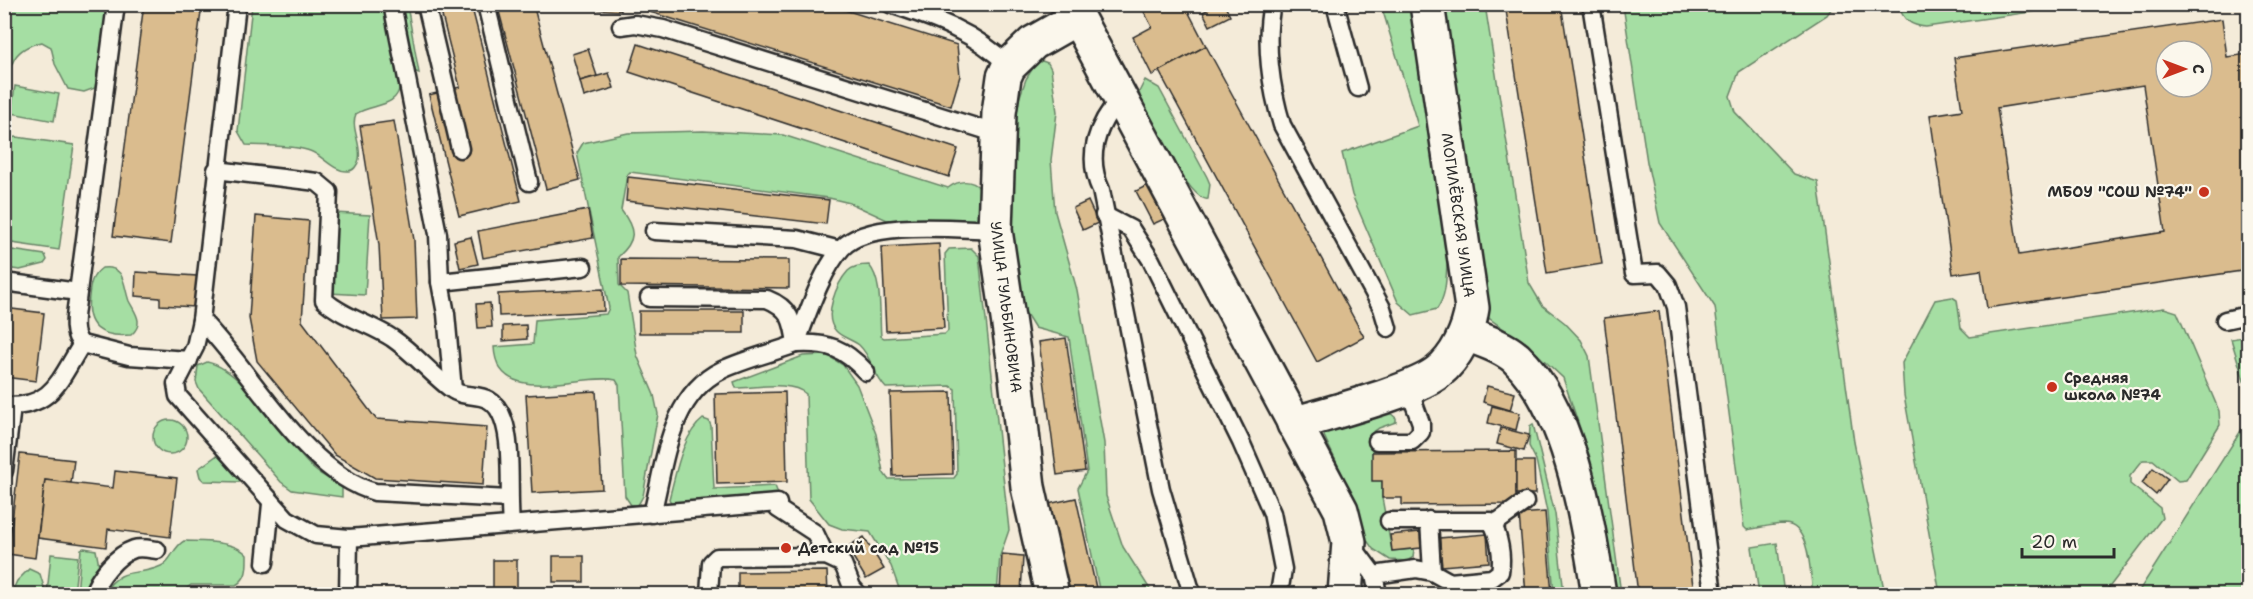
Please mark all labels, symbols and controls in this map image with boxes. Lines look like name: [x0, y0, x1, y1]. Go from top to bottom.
north arrow: [2154, 39, 2214, 99]
text: С: [2188, 64, 2209, 74]
street label: МОГИЛЁВСКАЯ УЛИЦА: [1437, 131, 1479, 299]
place label: МБОУ "СОШ №74": [2047, 182, 2192, 202]
marker: МБОУ "СОШ №74": [2197, 185, 2211, 199]
street label: УЛИЦА ГУЛЬБИНОВИЧА: [986, 220, 1026, 394]
place label: Средняя школа №74: [2064, 368, 2161, 405]
marker: Средняя школа №74: [2045, 380, 2059, 394]
scale bar: [2022, 521, 2114, 559]
text: 20 m: [2031, 530, 2077, 554]
place label: Детский сад №15: [798, 538, 939, 558]
marker: Детский сад №15: [779, 541, 793, 555]

